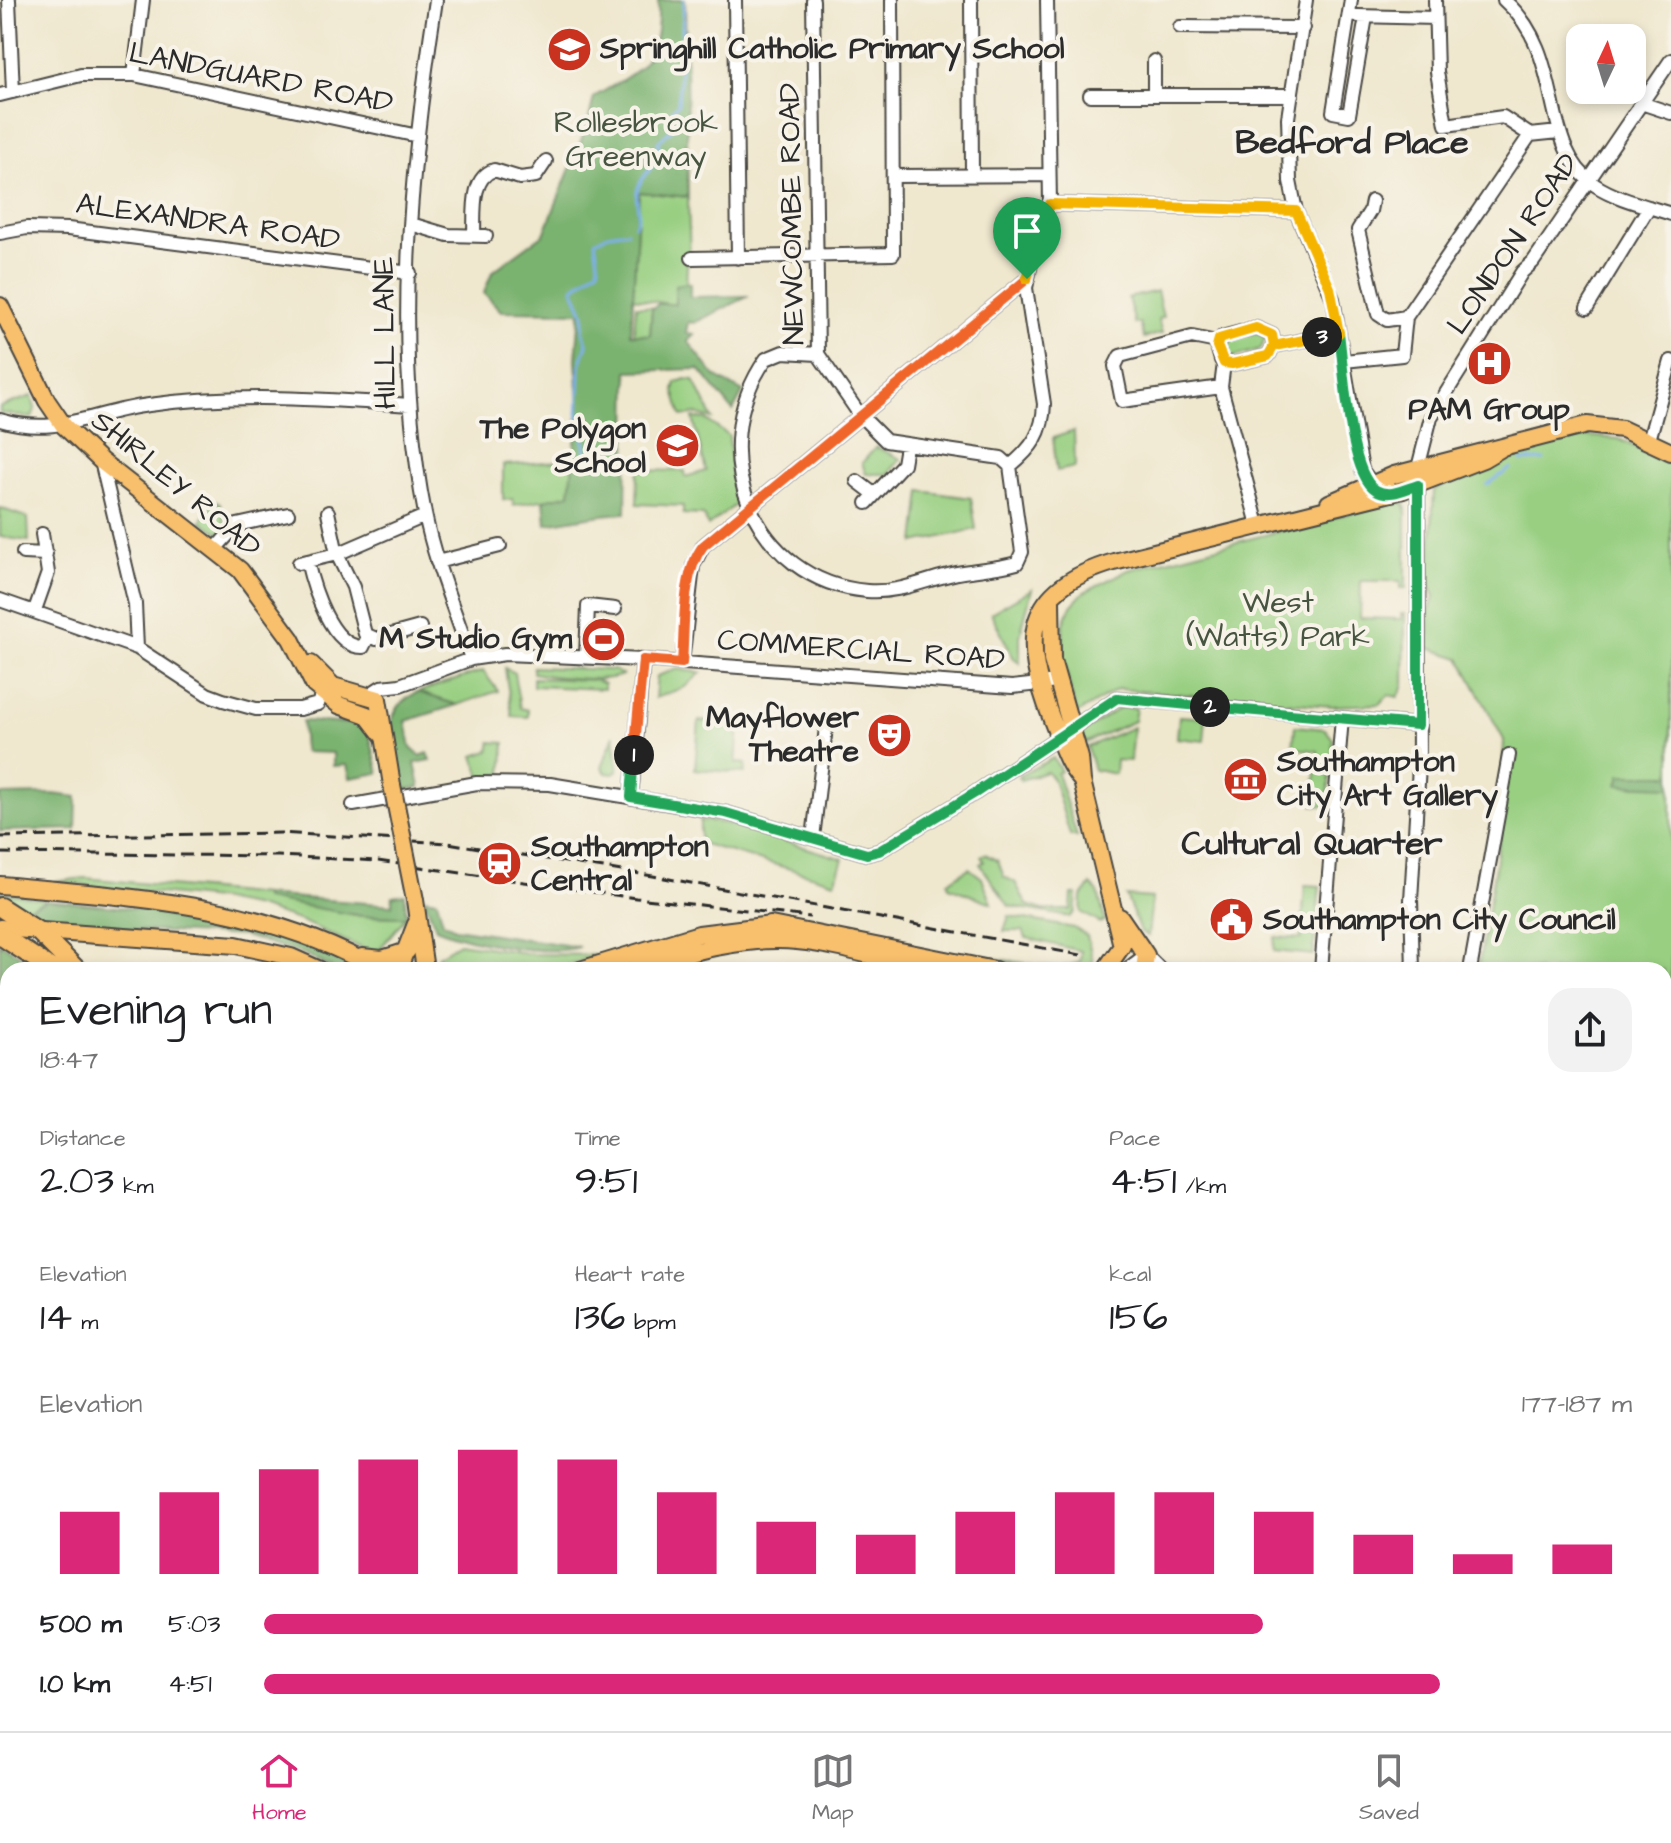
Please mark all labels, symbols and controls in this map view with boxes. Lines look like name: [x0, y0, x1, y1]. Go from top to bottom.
north arrow: [1566, 24, 1646, 104]
map controls: [1566, 24, 1646, 104]
school or university icon: Springhill Catholic Primary School: [545, 25, 593, 73]
place label: Springhill Catholic Primary School: [599, 28, 1065, 72]
street label: LANDGUARD ROAD: [125, 32, 397, 124]
street label: NEWCOMBE ROAD: [769, 83, 815, 345]
park label: Rollesbrook Greenway: [554, 102, 718, 179]
district label: Bedford Place: [1235, 119, 1469, 167]
street label: LONDON ROAD: [1437, 145, 1589, 343]
street label: ALEXANDRA ROAD: [73, 183, 343, 261]
pin: [993, 197, 1061, 279]
icon: arrive: [1005, 209, 1049, 253]
street label: HILL LANE: [363, 256, 407, 410]
pin: 3: [1302, 317, 1342, 357]
text: 3: [1316, 321, 1328, 352]
hospital icon: PAM Group: [1465, 340, 1513, 388]
place label: PAM Group: [1408, 389, 1570, 432]
street label: SHIRLEY ROAD: [82, 400, 270, 568]
place label: The Polygon School: [479, 408, 646, 484]
school or university icon: The Polygon School: [653, 422, 701, 470]
park label: West (Watts) Park: [1186, 582, 1370, 658]
sports icon: M Studio Gym: [579, 615, 627, 663]
place label: M Studio Gym: [379, 618, 573, 662]
street label: COMMERCIAL ROAD: [716, 619, 1006, 681]
pin: 2: [1190, 687, 1230, 727]
text: 2: [1204, 691, 1216, 722]
place label: Mayflower Theatre: [706, 697, 859, 773]
theatre icon: Mayflower Theatre: [866, 711, 914, 759]
pin: 1: [614, 735, 654, 775]
text: 1: [633, 739, 635, 770]
place label: Southampton City Art Gallery: [1276, 741, 1499, 819]
museum icon: Southampton City Art Gallery: [1222, 755, 1270, 803]
district label: Cultural Quarter: [1181, 820, 1443, 868]
place label: Southampton Central: [530, 826, 709, 902]
station icon: Southampton Central: [476, 840, 524, 888]
public building icon: Southampton City Council: [1208, 896, 1256, 944]
place label: Southampton City Council: [1262, 899, 1616, 943]
text: Evening run: [40, 981, 272, 1042]
button: share: [1548, 988, 1632, 1072]
text: 18:47: [40, 1042, 98, 1078]
text: Distance: [40, 1123, 126, 1154]
text: Time: [575, 1123, 621, 1154]
text: Pace: [1109, 1123, 1160, 1154]
text: 2.03: [40, 1154, 114, 1209]
text: 9:51: [575, 1154, 638, 1209]
text: 4:51: [1109, 1154, 1177, 1209]
text: km: [114, 1171, 154, 1202]
text: /km: [1177, 1171, 1226, 1202]
text: Elevation: [40, 1259, 127, 1290]
text: Heart rate: [575, 1259, 685, 1290]
text: kcal: [1109, 1259, 1151, 1290]
text: 14: [40, 1290, 72, 1345]
text: 136: [575, 1290, 625, 1345]
text: 156: [1109, 1290, 1168, 1345]
text: m: [72, 1307, 98, 1338]
text: bpm: [625, 1307, 676, 1338]
text: Elevation: [40, 1386, 142, 1422]
text: 177–187 m: [1522, 1386, 1632, 1422]
text: 500 m: [40, 1606, 122, 1642]
text: 5:03: [168, 1606, 220, 1642]
text: 1.0 km: [40, 1666, 110, 1702]
text: 4:51: [168, 1666, 212, 1702]
tab: Home: [252, 1749, 307, 1828]
tab: Map: [811, 1749, 855, 1828]
tab: Saved: [1359, 1749, 1419, 1828]

